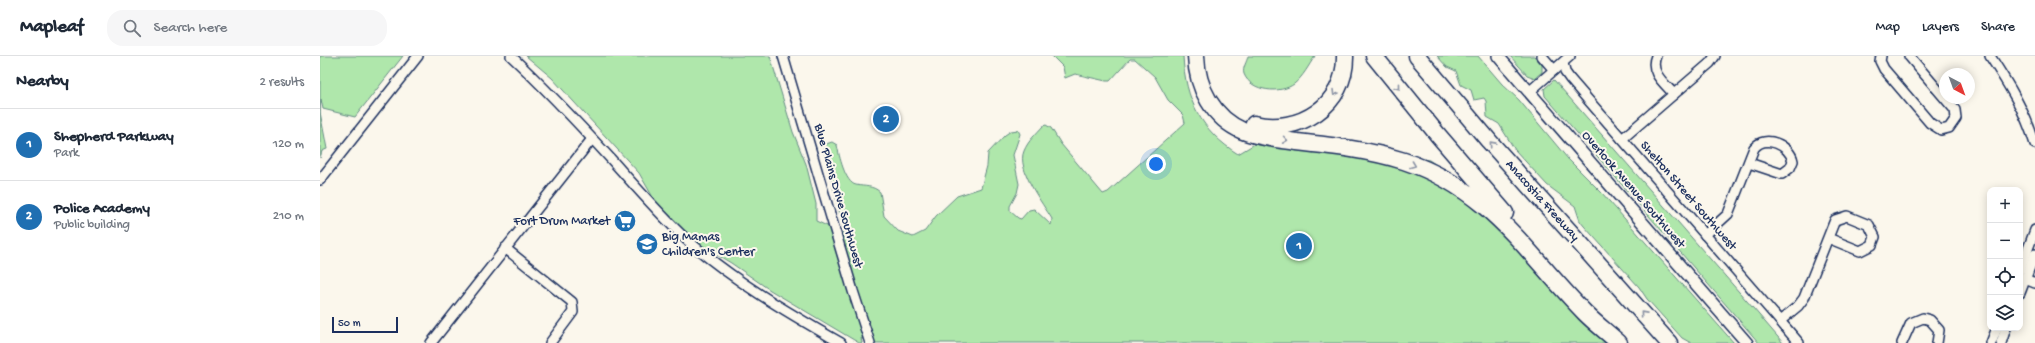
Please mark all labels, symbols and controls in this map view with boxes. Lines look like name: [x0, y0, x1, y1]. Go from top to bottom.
search box: [107, 10, 387, 46]
text: Mapleaf: [20, 16, 83, 39]
icon: search: [121, 17, 143, 39]
text: Search here: [153, 19, 227, 37]
text: Map: [1876, 19, 1900, 36]
text: Layers: [1922, 19, 1959, 36]
text: Share: [1981, 19, 2015, 36]
north arrow: [1939, 68, 1975, 104]
text: Nearby: [16, 72, 69, 92]
text: 2 results: [259, 75, 304, 90]
one-way arrow: [1394, 82, 1401, 89]
one-way arrow: [1332, 89, 1339, 96]
pin: 2: [873, 104, 899, 134]
street label: Blue Plains Drive Southwest: [810, 121, 866, 271]
text: Shepherd Parkway: [54, 128, 174, 146]
street label: Overlook Avenue Southwest: [1578, 128, 1689, 253]
one-way arrow: [1282, 135, 1288, 144]
text: 1: [26, 137, 32, 152]
text: 120 m: [273, 137, 304, 152]
street label: Shelton Street Southwest: [1637, 138, 1741, 255]
one-way arrow: [1489, 141, 1496, 149]
text: Park: [54, 146, 79, 161]
your location: [1146, 154, 1166, 174]
street label: Anacostia Freeway: [1502, 157, 1583, 245]
one-way arrow: [1409, 160, 1416, 168]
map controls: [1987, 187, 2023, 331]
button: +: [1987, 187, 2023, 223]
text: Police Academy: [54, 200, 150, 218]
supermarket icon: Fort Drum Market: [612, 208, 638, 234]
text: 2: [26, 209, 32, 224]
text: 210 m: [273, 209, 304, 224]
place label: Fort Drum Market: [512, 214, 612, 229]
text: Public building: [54, 218, 130, 233]
button: −: [1987, 223, 2023, 259]
place label: Big Mamas Children's Center: [661, 230, 756, 260]
school or university icon: Big Mamas Children's Center: [634, 231, 660, 257]
pin: 1: [1286, 231, 1312, 261]
button: locate: [1987, 259, 2023, 295]
button: layers: [1987, 295, 2023, 331]
one-way arrow: [1641, 311, 1648, 319]
scale bar: [332, 315, 398, 334]
text: 50 m: [338, 318, 360, 330]

